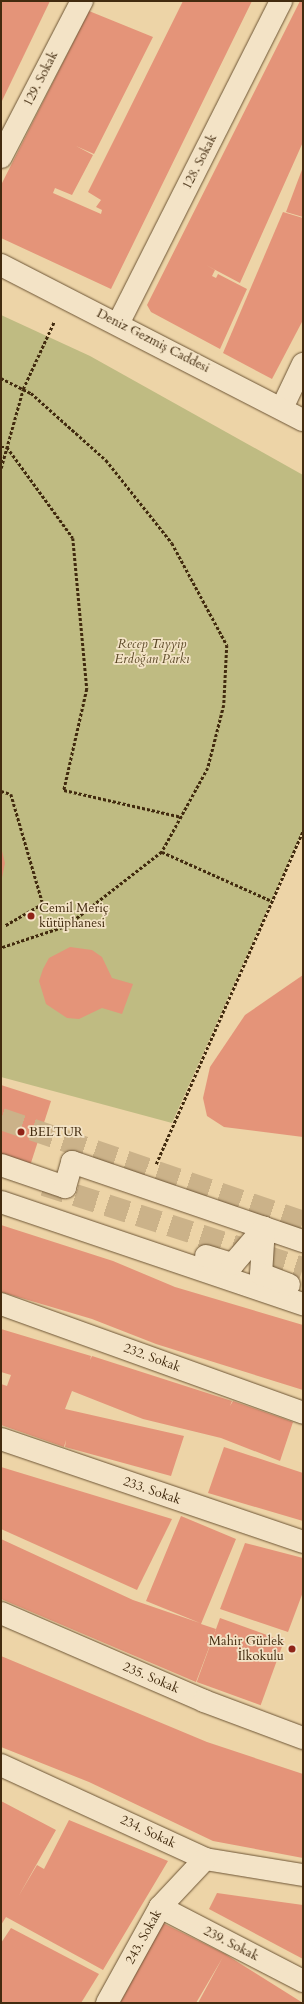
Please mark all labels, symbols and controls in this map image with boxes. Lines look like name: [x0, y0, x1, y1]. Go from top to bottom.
street label: 129. Sokak: [20, 49, 62, 109]
street label: 128. Sokak: [179, 132, 221, 192]
street label: Deniz Gezmiş Caddesi: [94, 306, 212, 376]
park label: Recep Tayyip Erdoğan Parkı: [115, 637, 189, 668]
place label: Cemil Meriç kütüphanesi: [39, 901, 109, 932]
marker: Cemil Meriç kütüphanesi: [26, 911, 36, 921]
place label: BELTUR: [29, 1124, 83, 1140]
marker: BELTUR: [16, 1127, 26, 1137]
street label: 232. Sokak: [121, 1340, 183, 1376]
street label: 233. Sokak: [121, 1474, 183, 1508]
place label: Mahir Gürlek İlkokulu: [209, 1634, 284, 1665]
marker: Mahir Gürlek İlkokulu: [287, 1644, 297, 1654]
street label: 235. Sokak: [120, 1659, 182, 1697]
street label: 234. Sokak: [118, 1812, 178, 1852]
street label: 243. Sokak: [123, 1907, 165, 1967]
street label: 239. Sokak: [201, 1923, 261, 1965]

